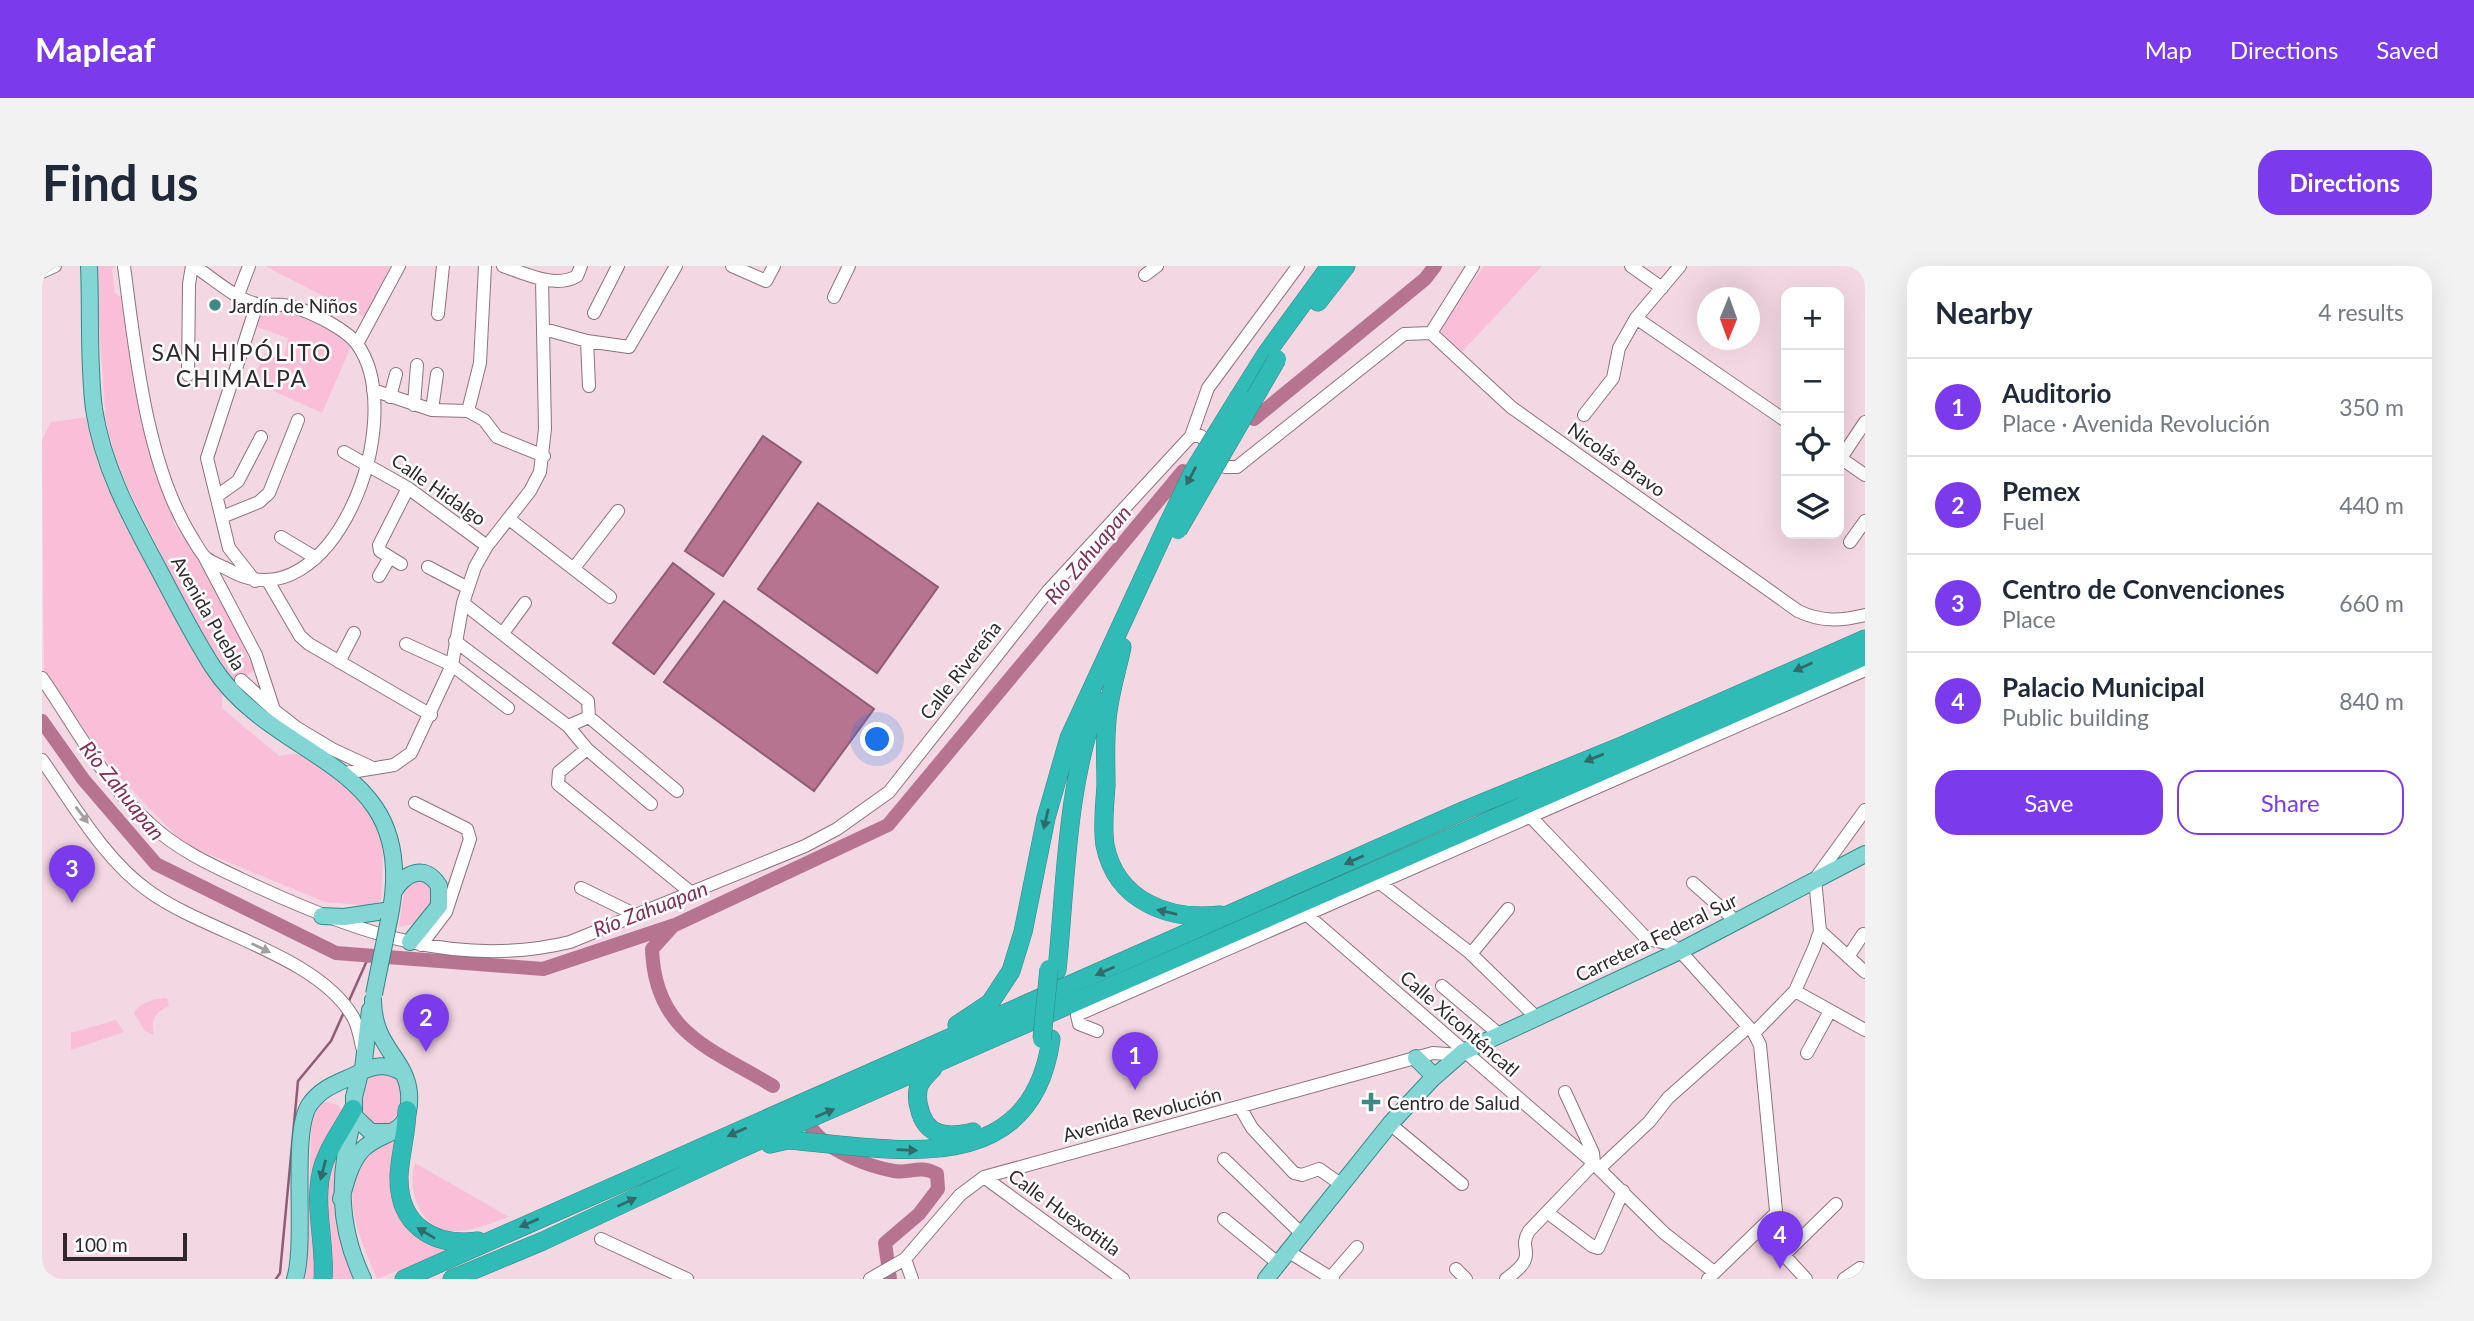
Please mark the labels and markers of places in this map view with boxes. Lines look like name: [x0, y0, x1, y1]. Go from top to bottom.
place label: Jardín de Niños: [229, 294, 357, 317]
marker: Jardín de Niños: [207, 297, 223, 313]
pin: 3: [49, 845, 95, 903]
pin: 2: [403, 994, 449, 1052]
pin: 1: [1112, 1032, 1158, 1090]
place label: Centro de Salud: [1387, 1091, 1520, 1114]
marker: Centro de Salud: [1361, 1092, 1381, 1112]
pin: 4: [1757, 1211, 1803, 1269]

